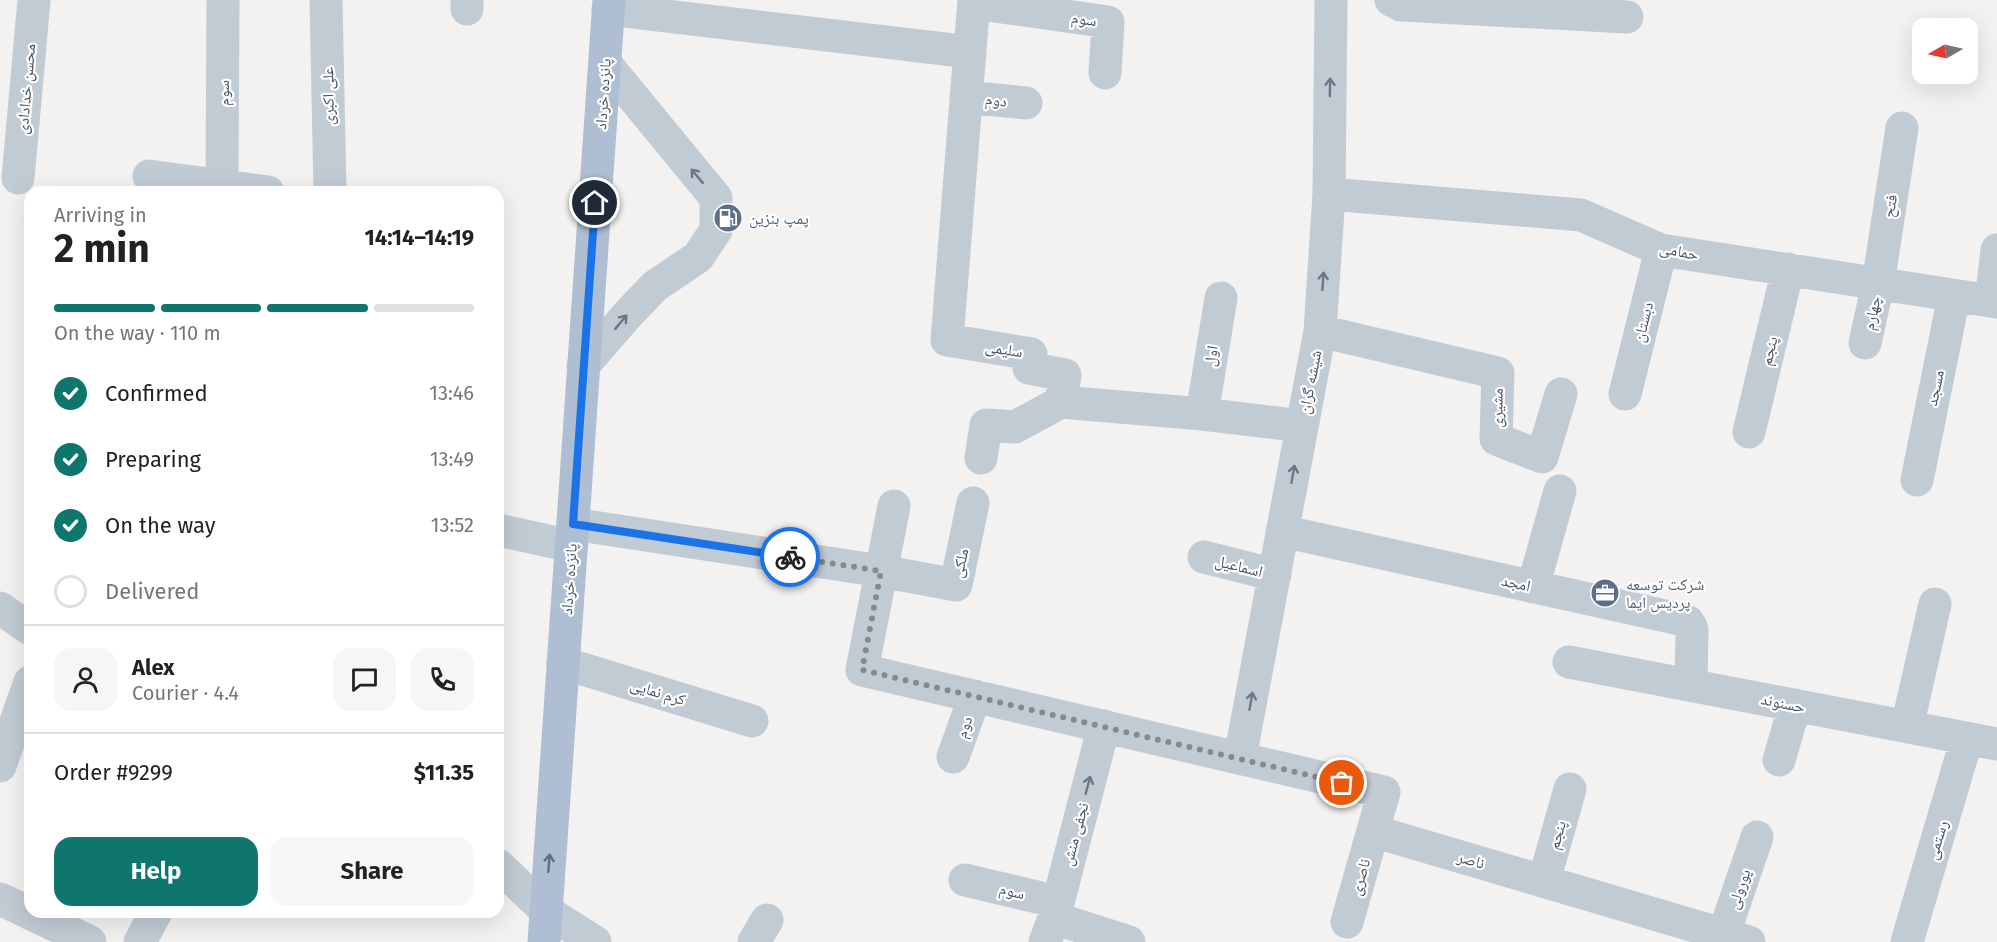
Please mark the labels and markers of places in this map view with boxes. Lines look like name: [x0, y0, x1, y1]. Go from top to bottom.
pin: [569, 177, 620, 228]
fuel station icon: پمپ بنزین: [712, 202, 744, 234]
place label: پمپ بنزین: [749, 209, 809, 229]
place label: شرکت توسعه پردیس ایما: [1626, 575, 1704, 613]
office icon: شرکت توسعه پردیس ایما: [1589, 577, 1621, 609]
pin: [1316, 757, 1367, 808]

